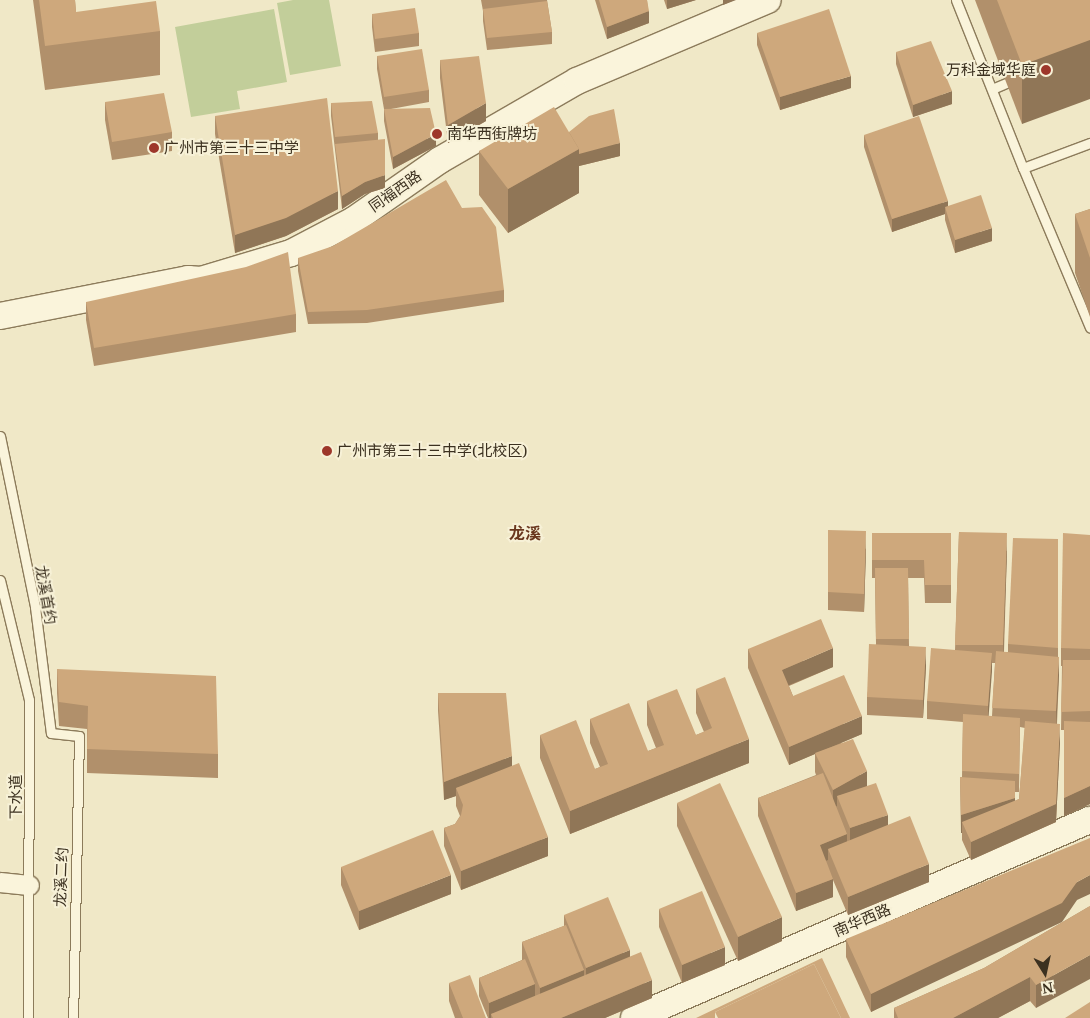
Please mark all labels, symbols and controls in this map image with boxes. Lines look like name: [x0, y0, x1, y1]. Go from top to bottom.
place label: 万科金域华庭: [946, 61, 1036, 79]
marker: 万科金域华庭: [1040, 64, 1052, 76]
place label: 南华西街牌坊: [447, 125, 537, 143]
marker: 南华西街牌坊: [431, 128, 443, 140]
place label: 广州市第三十三中学: [164, 139, 299, 157]
marker: 广州市第三十三中学: [148, 142, 160, 154]
street label: 同福西路: [365, 166, 425, 216]
place label: 广州市第三十三中学(北校区): [337, 442, 527, 460]
marker: 广州市第三十三中学(北校区): [321, 445, 333, 457]
district label: 龙溪: [509, 523, 541, 543]
street label: 龙溪首约: [32, 564, 60, 626]
street label: 下水道: [7, 775, 25, 819]
street label: 龙溪二约: [51, 847, 71, 907]
street label: 南华西路: [831, 900, 893, 940]
north arrow: [1020, 948, 1070, 998]
text: N: [1041, 978, 1055, 999]

